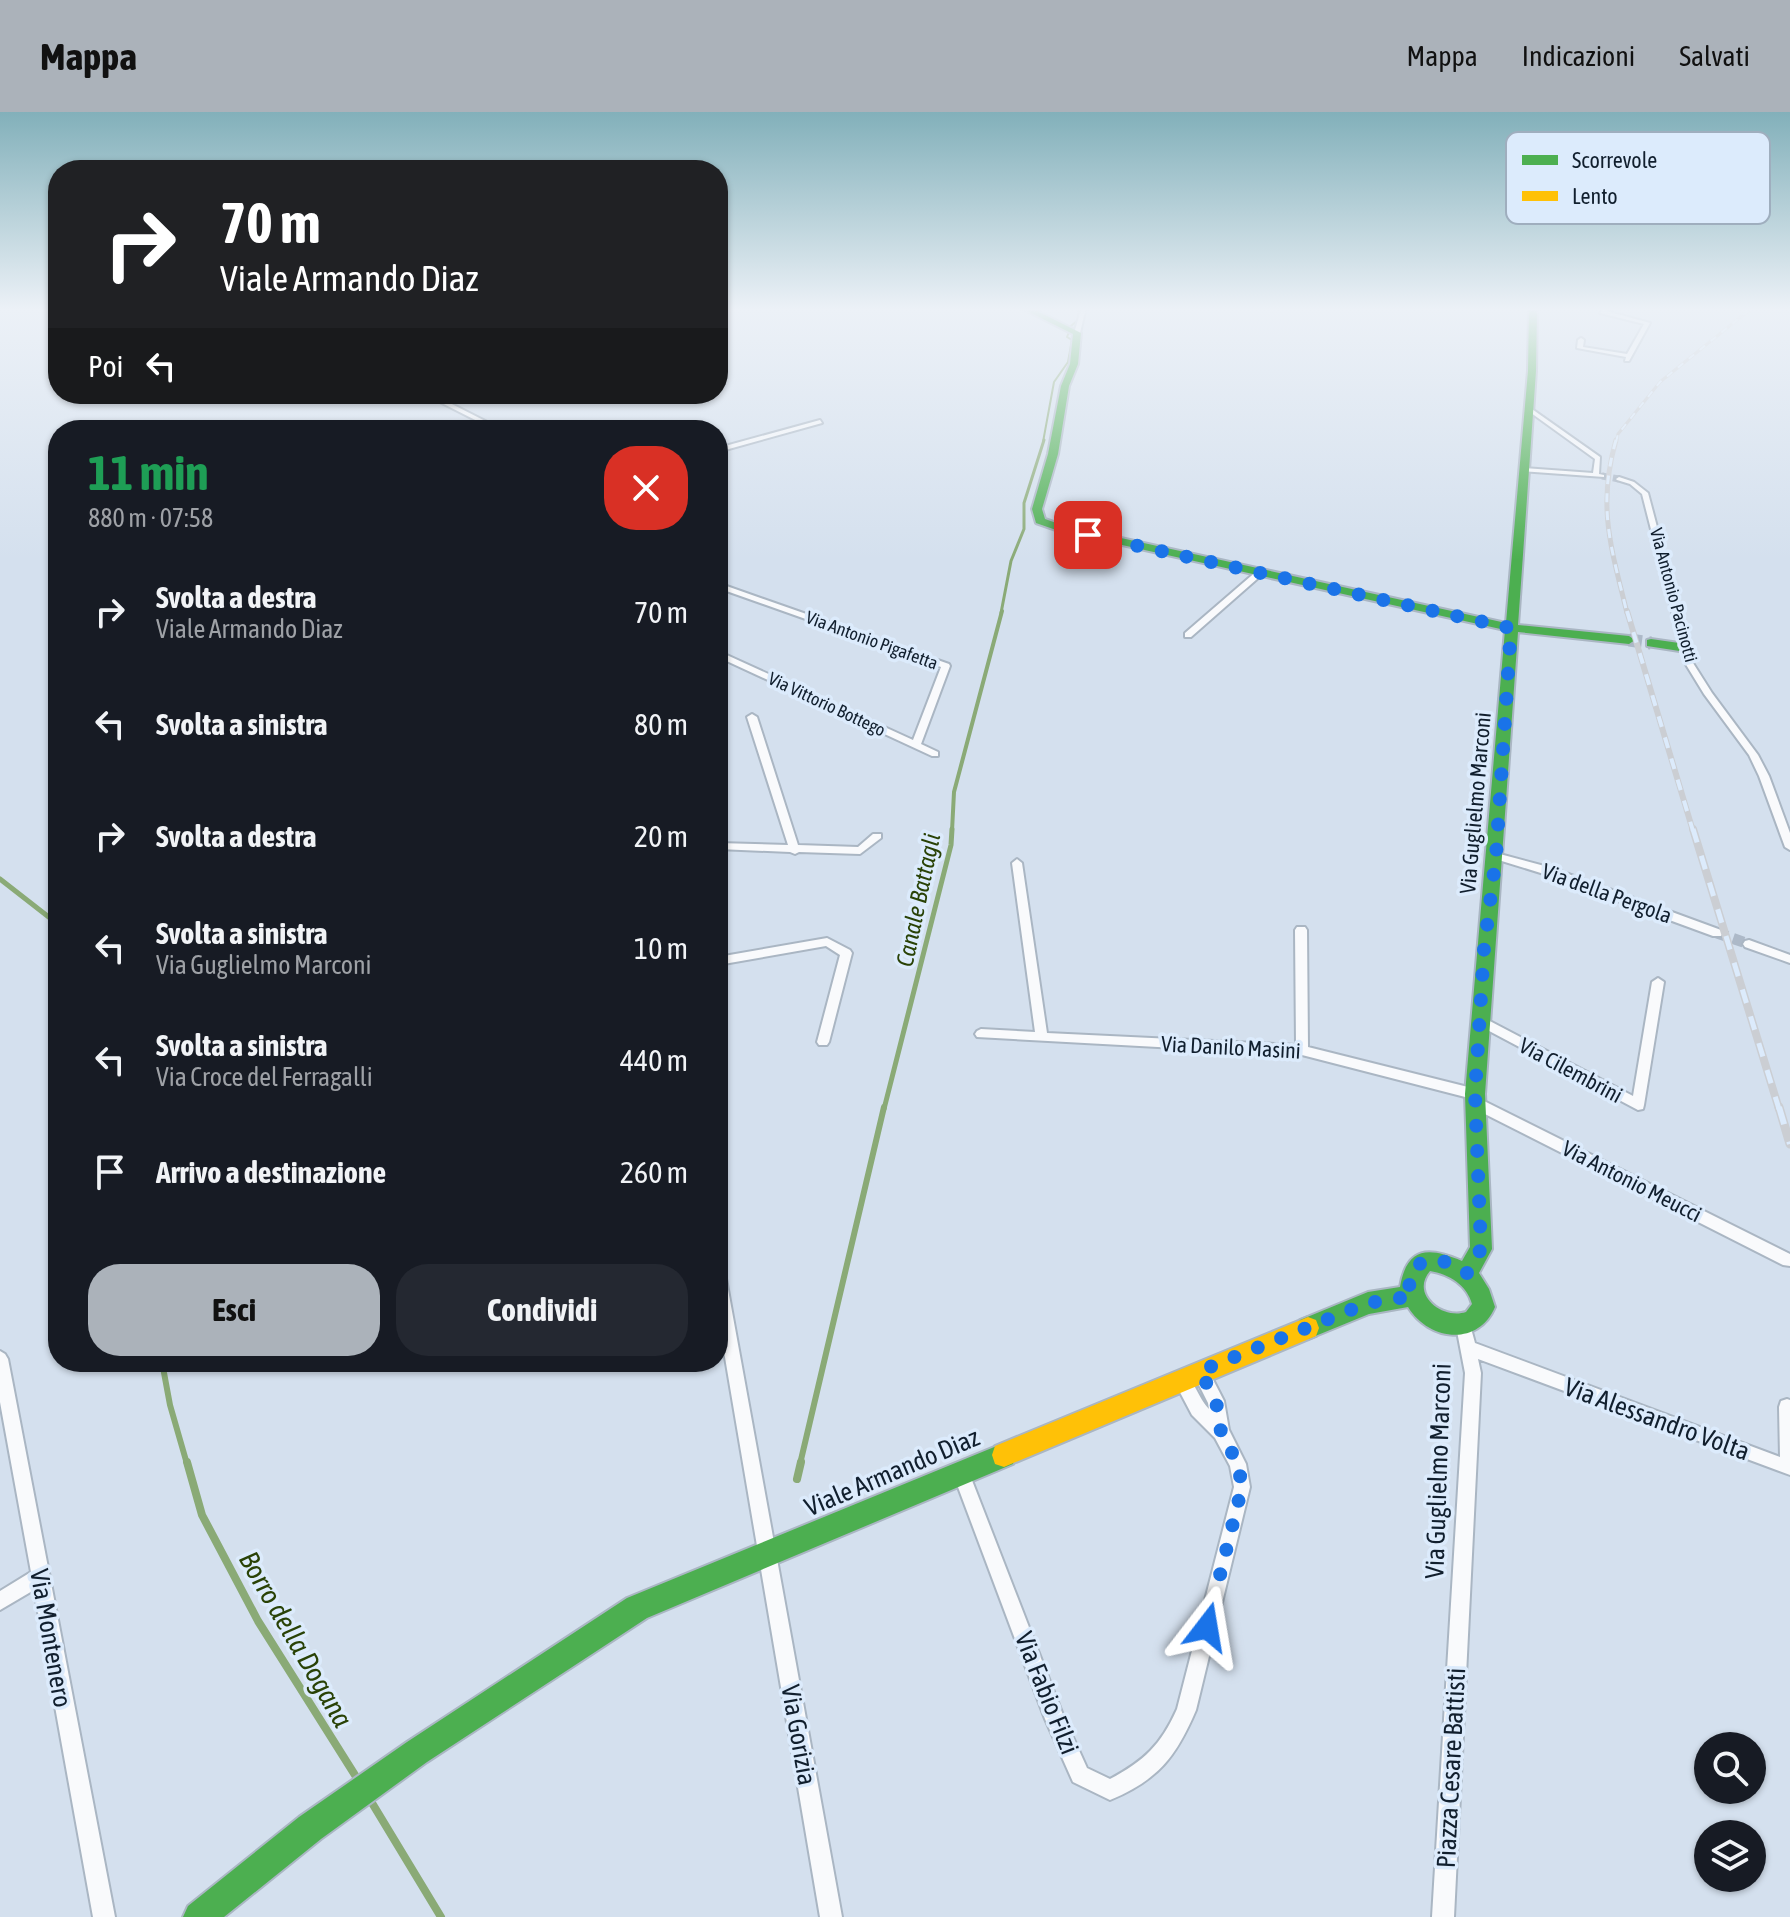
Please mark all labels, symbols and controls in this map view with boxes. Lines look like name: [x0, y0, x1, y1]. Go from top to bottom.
text: Mappa: [40, 35, 137, 78]
text: Mappa: [1406, 40, 1478, 72]
text: Indicazioni: [1522, 40, 1635, 72]
text: Salvati: [1679, 40, 1750, 72]
legend: [1506, 132, 1770, 224]
text: Scorrevole: [1572, 147, 1657, 173]
text: Lento: [1572, 183, 1618, 209]
text: 70 m: [220, 191, 321, 255]
icon: right: [88, 192, 192, 296]
text: Viale Armando Diaz: [220, 257, 479, 299]
icon: left: [139, 344, 183, 388]
text: Poi: [88, 349, 123, 383]
text: 11 min: [88, 445, 209, 500]
button: close: [604, 446, 688, 530]
pin: [1054, 501, 1122, 569]
text: 880 m · 07:58: [88, 503, 213, 533]
icon: arrive: [1066, 513, 1110, 557]
street label: Via Antonio Pacinotti: [1646, 526, 1702, 664]
text: Svolta a destra: [156, 580, 316, 614]
icon: right: [88, 590, 132, 634]
text: 70 m: [634, 595, 688, 629]
street label: Via Antonio Pigafetta: [803, 606, 941, 674]
text: Viale Armando Diaz: [156, 614, 343, 644]
street label: Via Vittorio Bottego: [765, 668, 889, 740]
icon: left: [88, 702, 132, 746]
text: Svolta a sinistra: [156, 707, 328, 741]
text: 80 m: [634, 707, 688, 741]
street label: Via Guglielmo Marconi: [1454, 711, 1496, 895]
icon: right: [88, 814, 132, 858]
text: Svolta a destra: [156, 819, 316, 853]
text: 20 m: [634, 819, 688, 853]
water label: Canale Battagli: [891, 831, 945, 969]
street label: Via della Pergola: [1539, 857, 1675, 929]
text: Svolta a sinistra: [156, 916, 328, 950]
icon: left: [88, 926, 132, 970]
text: 10 m: [634, 931, 688, 965]
text: Via Guglielmo Marconi: [156, 950, 372, 980]
text: Svolta a sinistra: [156, 1028, 328, 1062]
street label: Via Danilo Masini: [1160, 1030, 1302, 1064]
street label: Via Cilembrini: [1515, 1032, 1627, 1108]
icon: left: [88, 1038, 132, 1082]
text: 440 m: [620, 1043, 688, 1077]
text: Via Croce del Ferragalli: [156, 1062, 373, 1092]
street label: Via Antonio Meucci: [1558, 1135, 1706, 1227]
icon: arrive: [88, 1150, 132, 1194]
text: Arrivo a destinazione: [156, 1155, 386, 1189]
text: 260 m: [620, 1155, 688, 1189]
button: Esci: [88, 1264, 380, 1356]
button: Condividi: [396, 1264, 688, 1356]
street label: Via Guglielmo Marconi: [1419, 1363, 1457, 1579]
street label: Via Alessandro Volta: [1560, 1372, 1754, 1466]
street label: Viale Armando Diaz: [800, 1422, 984, 1522]
water label: Borro della Dogana: [233, 1545, 359, 1733]
street label: Via Montenero: [24, 1566, 78, 1710]
position arrow: [1165, 1585, 1249, 1669]
street label: Via Fabio Filzi: [1009, 1627, 1085, 1759]
street label: Piazza Cesare Battisti: [1431, 1667, 1471, 1869]
street label: Via Gorizia: [775, 1682, 823, 1788]
map controls: [1694, 1732, 1766, 1892]
button: search: [1694, 1732, 1766, 1804]
button: layers: [1694, 1820, 1766, 1892]

